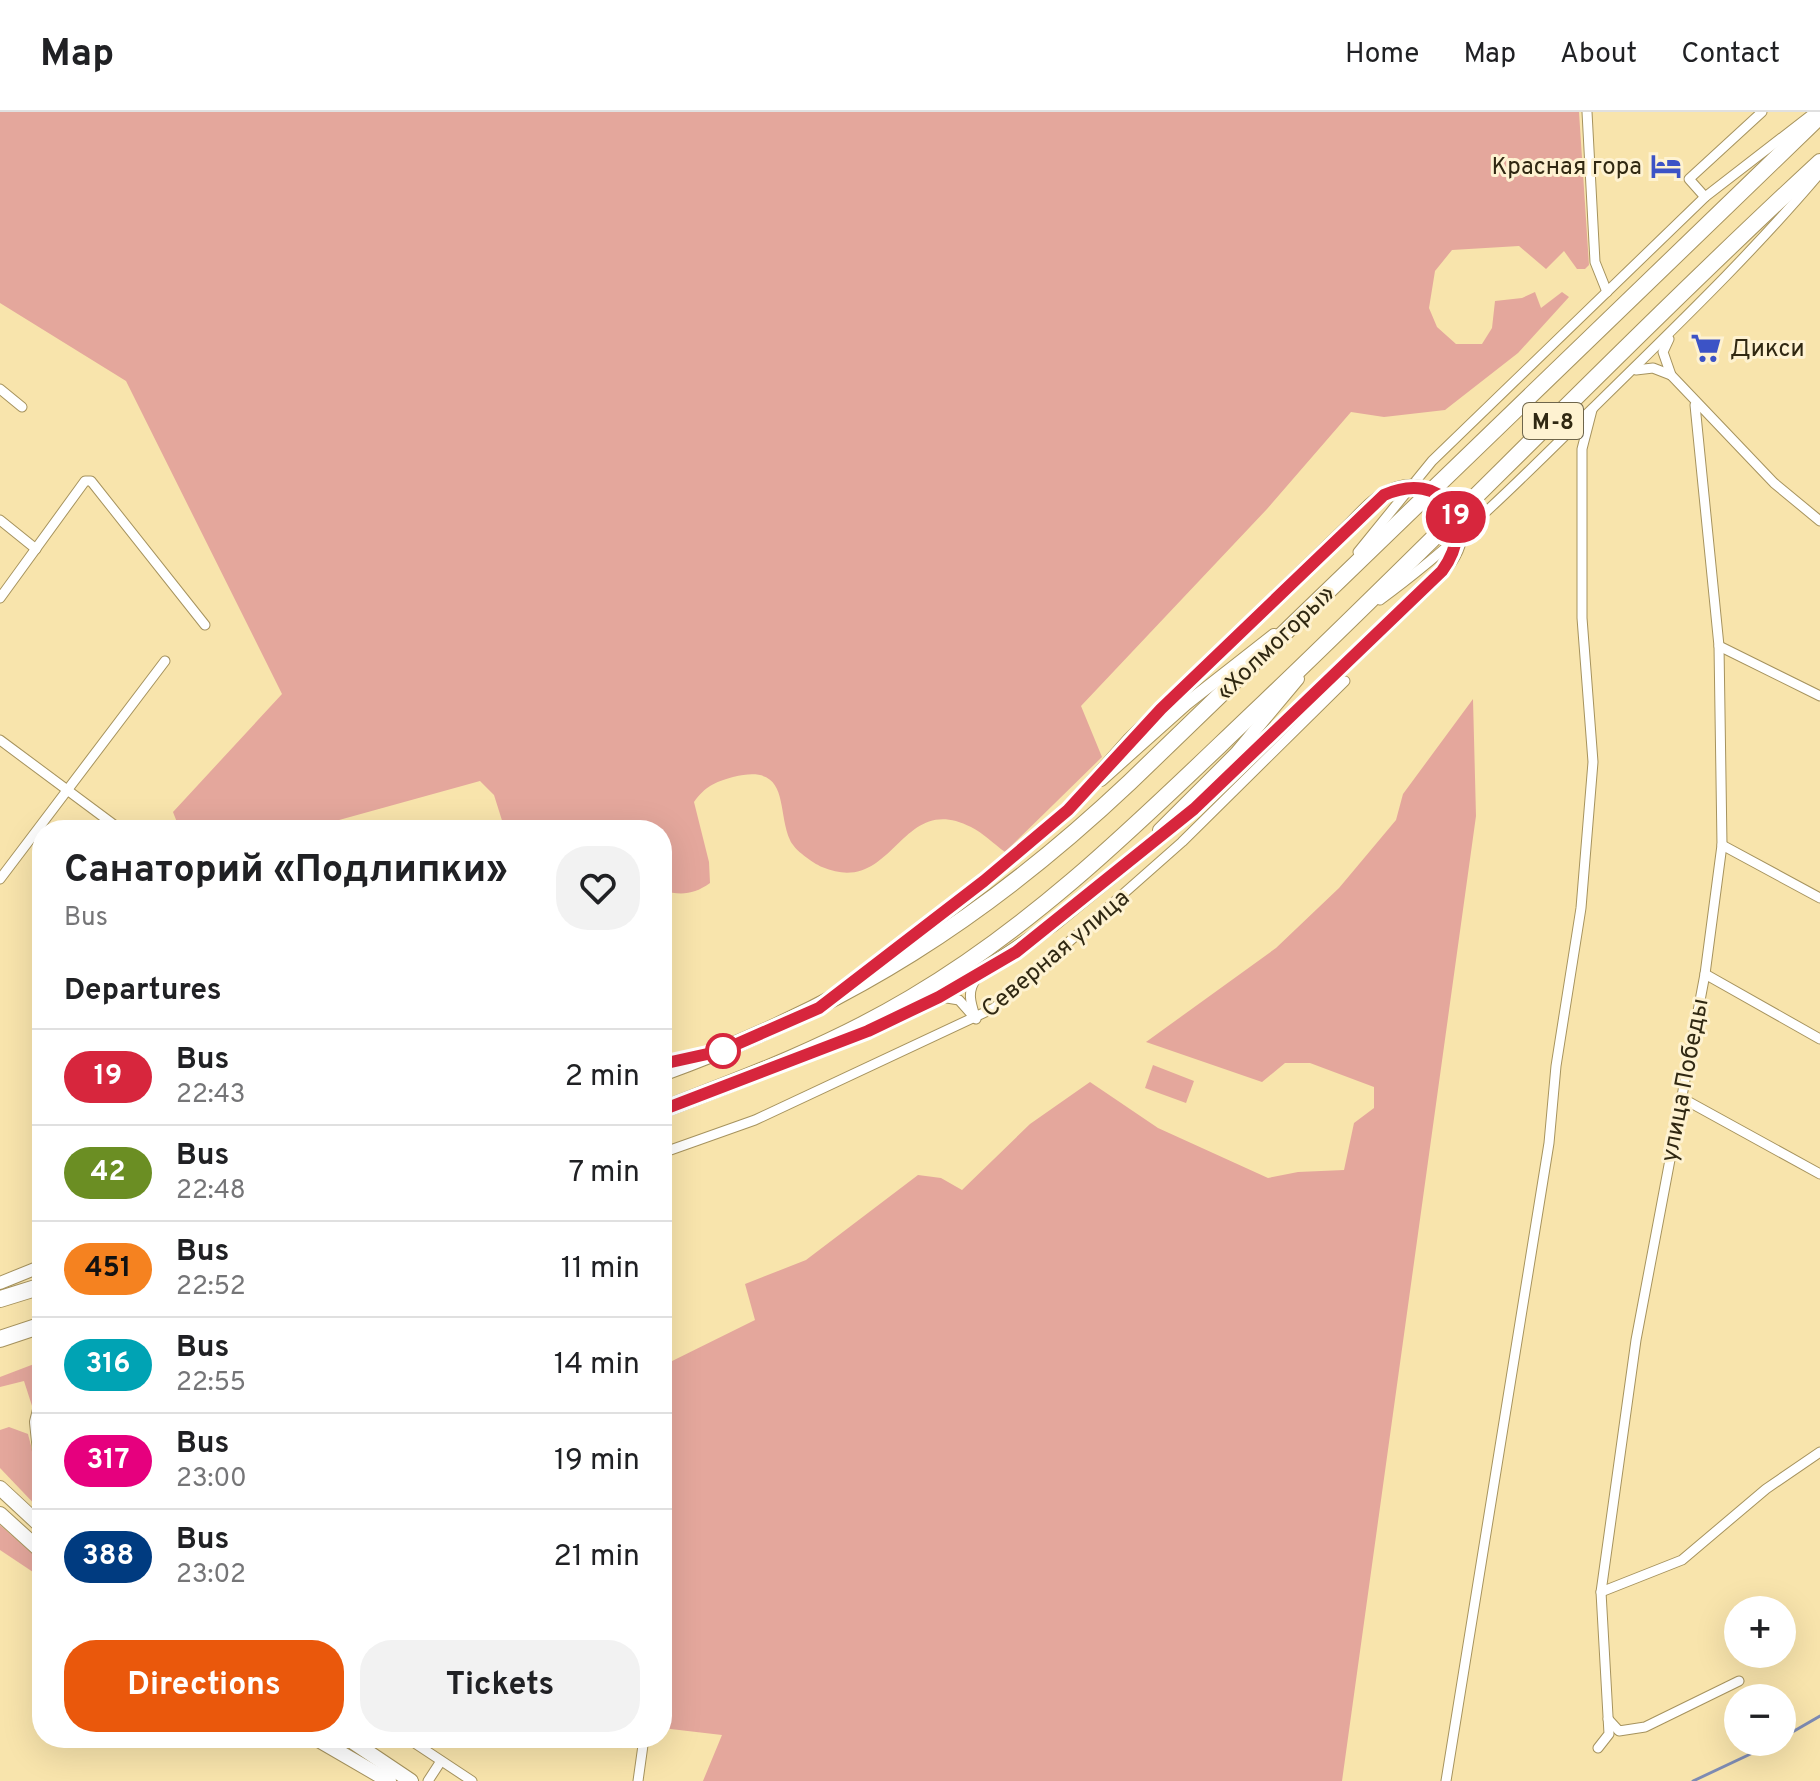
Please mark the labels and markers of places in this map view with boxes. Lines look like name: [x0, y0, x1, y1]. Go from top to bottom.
hotel icon: Красная гора: [1649, 149, 1683, 183]
place label: Красная гора: [1491, 153, 1642, 183]
supermarket icon: Дикси: [1689, 331, 1723, 365]
place label: Дикси: [1730, 335, 1805, 365]
unlabelled marker: [706, 1034, 740, 1068]

